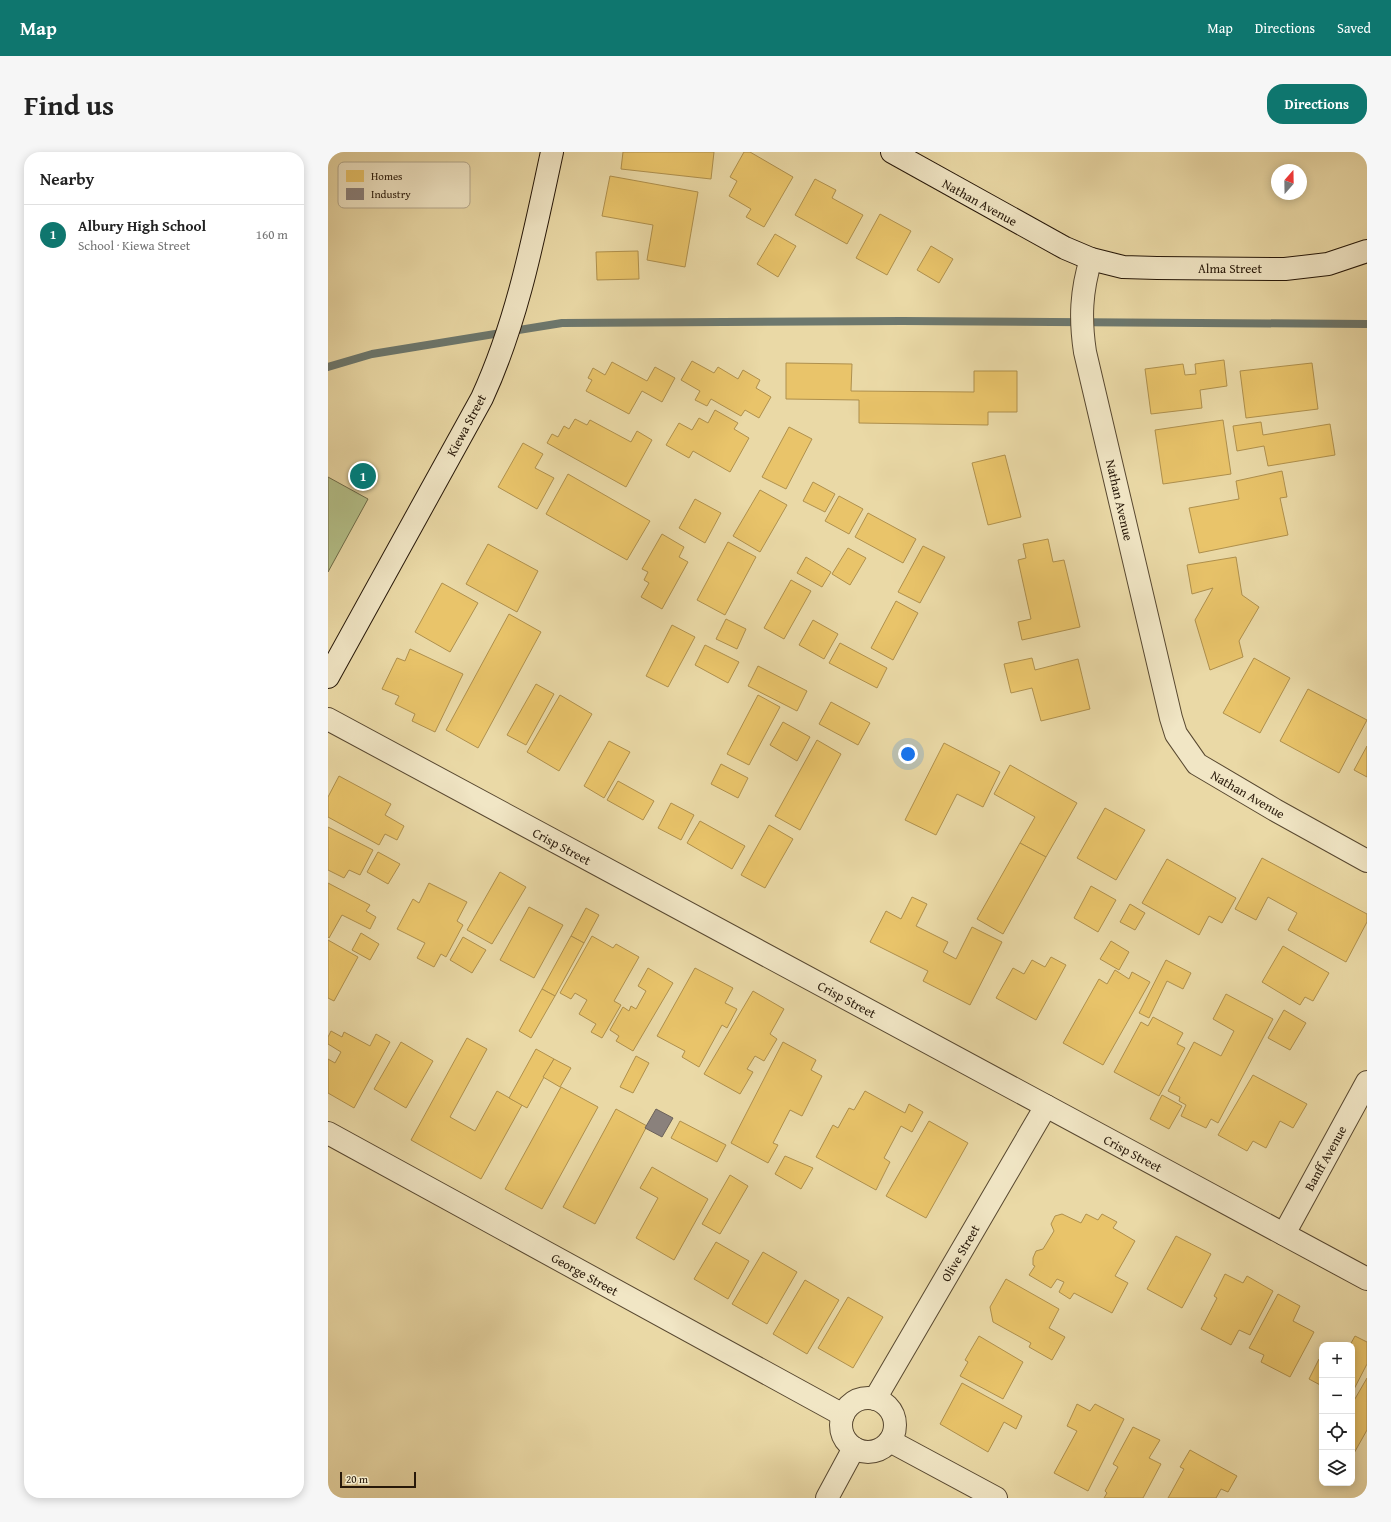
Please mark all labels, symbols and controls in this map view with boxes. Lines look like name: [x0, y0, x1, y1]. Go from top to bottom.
text: Map: [20, 14, 57, 42]
text: Map: [1207, 18, 1233, 38]
text: Directions: [1255, 18, 1315, 38]
text: Saved: [1337, 18, 1371, 38]
text: Find us: [24, 84, 114, 125]
button: Directions: [1267, 84, 1367, 124]
legend: [338, 162, 470, 208]
north arrow: [1271, 164, 1307, 200]
text: Nearby: [40, 166, 94, 191]
text: Homes: [371, 168, 402, 184]
street label: Nathan Avenue: [939, 174, 1021, 231]
text: Industry: [371, 186, 411, 202]
text: Albury High School: [78, 215, 206, 236]
text: 1: [50, 225, 56, 244]
text: 160 m: [256, 225, 288, 244]
text: School · Kiewa Street: [78, 236, 190, 255]
street label: Alma Street: [1198, 259, 1262, 278]
street label: Kiewa Street: [442, 390, 491, 460]
street label: Nathan Avenue: [1101, 458, 1138, 543]
pin: 1: [350, 461, 376, 491]
your location: [898, 744, 918, 764]
street label: Nathan Avenue: [1207, 766, 1288, 823]
street label: Crisp Street: [529, 823, 595, 870]
street label: Crisp Street: [814, 976, 880, 1023]
street label: Banff Avenue: [1300, 1122, 1351, 1194]
street label: Crisp Street: [1100, 1130, 1166, 1177]
street label: Olive Street: [936, 1221, 985, 1285]
street label: George Street: [548, 1248, 622, 1301]
map controls: [1319, 1342, 1355, 1486]
button: +: [1319, 1342, 1355, 1378]
button: −: [1319, 1378, 1355, 1414]
button: locate: [1319, 1414, 1355, 1450]
button: layers: [1319, 1450, 1355, 1486]
scale bar: [340, 1470, 416, 1489]
text: 20 m: [346, 1471, 368, 1487]

